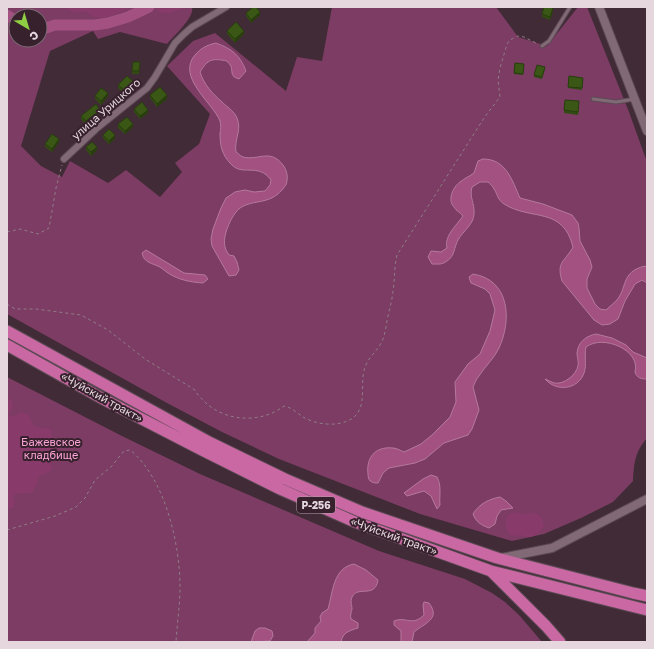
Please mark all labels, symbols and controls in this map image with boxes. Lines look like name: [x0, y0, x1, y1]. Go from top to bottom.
north arrow: [8, 8, 48, 48]
text: С: [27, 29, 42, 44]
street label: улица Урицкого: [69, 75, 143, 142]
street label: «Чуйский тракт»: [59, 369, 145, 424]
park label: Бажевское кладбище: [21, 435, 81, 461]
road number: Р-256: [297, 497, 335, 513]
street label: «Чуйский тракт»: [349, 514, 439, 557]

